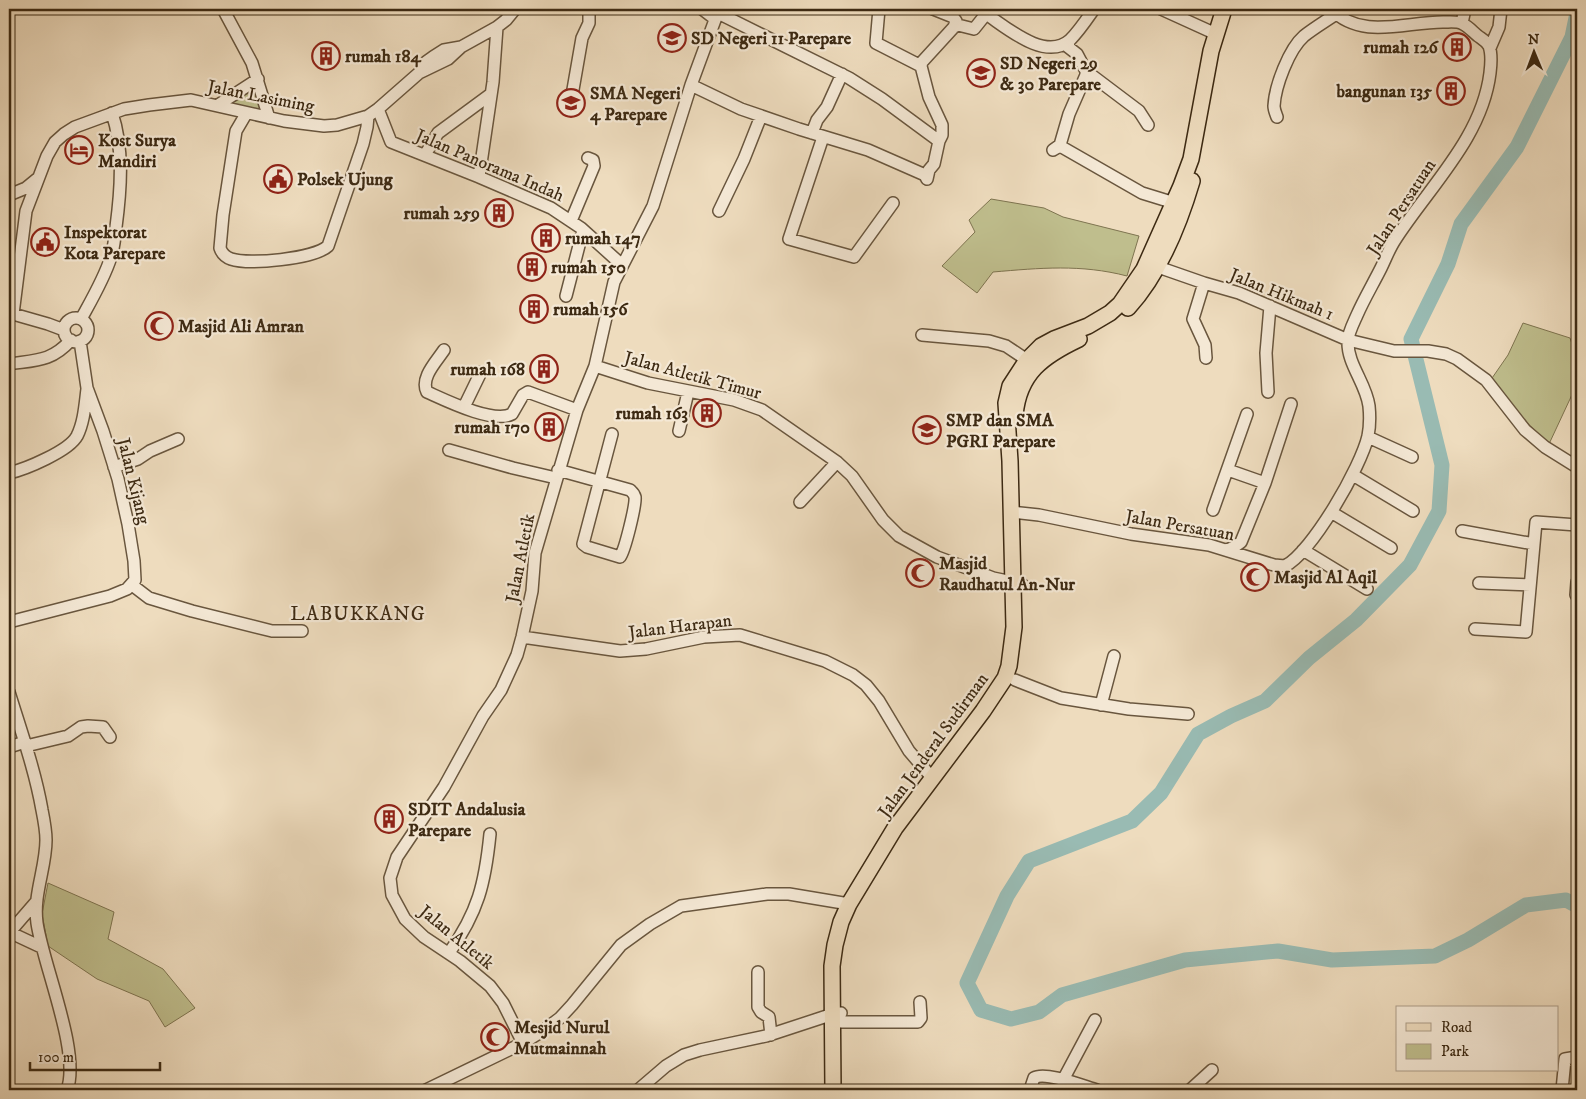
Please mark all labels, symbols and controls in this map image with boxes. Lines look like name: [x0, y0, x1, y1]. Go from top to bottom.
school or university icon: SD Negeri 11 Parepare: [657, 23, 687, 53]
place label: SD Negeri 11 Parepare: [691, 28, 852, 50]
north arrow: [1508, 28, 1558, 78]
text: N: [1528, 31, 1540, 49]
building icon: rumah 126: [1442, 32, 1472, 62]
place label: rumah 126: [1363, 37, 1440, 59]
building icon: rumah 184: [311, 41, 341, 71]
place label: rumah 184: [345, 46, 421, 68]
place label: SD Negeri 29 & 30 Parepare: [1000, 53, 1102, 96]
school or university icon: SD Negeri 29 & 30 Parepare: [966, 58, 996, 88]
street label: Jalan Lasiming: [204, 75, 316, 118]
building icon: bangunan 135: [1436, 76, 1466, 106]
place label: bangunan 135: [1335, 81, 1432, 103]
place label: SMA Negeri 4 Parepare: [589, 83, 681, 126]
school or university icon: SMA Negeri 4 Parepare: [556, 88, 586, 118]
street label: Jalan Panorama Indah: [410, 124, 568, 207]
place label: Kost Surya Mandiri: [98, 130, 176, 173]
hotel icon: Kost Surya Mandiri: [64, 135, 94, 165]
street label: Jalan Persatuan: [1361, 155, 1441, 261]
public building icon: Polsek Ujung: [263, 164, 293, 194]
place label: Polsek Ujung: [297, 169, 394, 191]
building icon: rumah 259: [484, 198, 514, 228]
place label: rumah 259: [403, 203, 480, 225]
place label: Inspektorat Kota Parepare: [64, 222, 166, 265]
building icon: rumah 147: [531, 223, 561, 253]
public building icon: Inspektorat Kota Parepare: [30, 227, 60, 257]
place label: rumah 147: [565, 228, 641, 250]
building icon: rumah 150: [517, 252, 547, 282]
place label: rumah 150: [551, 257, 626, 279]
street label: Jalan Hikmah 1: [1224, 263, 1337, 326]
building icon: rumah 156: [519, 294, 549, 324]
place label: rumah 156: [553, 299, 629, 321]
mosque icon: Masjid Ali Amran: [144, 311, 174, 341]
place label: Masjid Ali Amran: [178, 316, 305, 338]
street label: Jalan Atletik Timur: [620, 347, 764, 405]
building icon: rumah 168: [529, 354, 559, 384]
place label: rumah 168: [450, 359, 525, 381]
building icon: rumah 163: [692, 398, 722, 428]
place label: rumah 163: [616, 403, 688, 425]
place label: SMP dan SMA PGRI Parepare: [946, 410, 1056, 453]
building icon: rumah 170: [534, 412, 564, 442]
school or university icon: SMP dan SMA PGRI Parepare: [912, 415, 942, 445]
place label: rumah 170: [454, 417, 530, 439]
street label: Jalan Kijang: [111, 434, 154, 527]
street label: Jalan Persatuan: [1122, 505, 1237, 546]
street label: Jalan Atletik: [501, 512, 540, 606]
place label: Masjid Raudhatul An-Nur: [939, 553, 1075, 596]
mosque icon: Masjid Raudhatul An-Nur: [905, 558, 935, 588]
mosque icon: Masjid Al Aqil: [1240, 562, 1270, 592]
place label: Masjid Al Aqil: [1274, 567, 1378, 589]
district label: LABUKKANG: [290, 602, 426, 627]
street label: Jalan Harapan: [625, 610, 734, 644]
street label: Jalan Jenderal Sudirman: [873, 668, 994, 824]
place label: SDIT Andalusia Parepare: [408, 799, 526, 842]
building icon: SDIT Andalusia Parepare: [374, 804, 404, 834]
street label: Jalan Atletik: [413, 900, 498, 975]
legend: [1396, 1006, 1558, 1072]
place label: Mesjid Nurul Mutmainnah: [514, 1017, 610, 1060]
text: Road: [1441, 1018, 1473, 1037]
mosque icon: Mesjid Nurul Mutmainnah: [480, 1022, 510, 1052]
scale bar: [30, 1039, 160, 1071]
text: Park: [1441, 1042, 1470, 1061]
text: 100 m: [38, 1048, 74, 1067]

